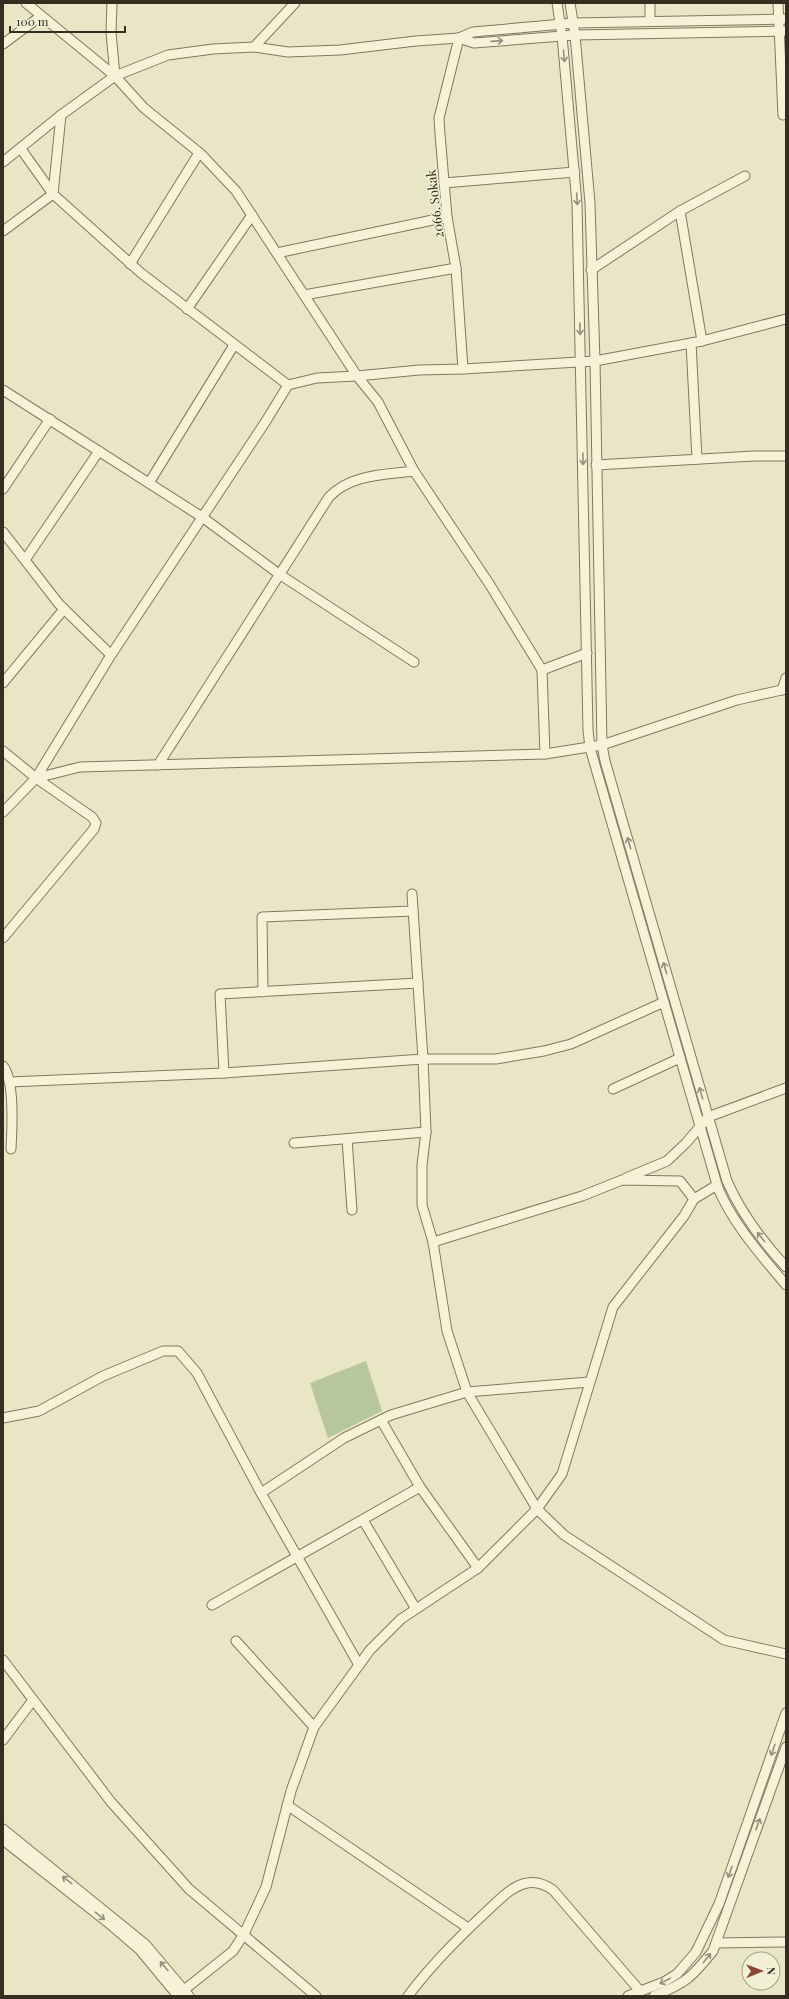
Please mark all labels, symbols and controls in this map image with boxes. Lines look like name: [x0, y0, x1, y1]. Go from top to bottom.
scale bar: [10, 8, 125, 34]
text: 100 m: [16, 13, 49, 29]
one-way arrow: [490, 38, 503, 45]
one-way arrow: [560, 49, 568, 62]
street label: 2066. Sokak: [421, 168, 447, 239]
one-way arrow: [573, 192, 580, 205]
one-way arrow: [576, 322, 584, 335]
one-way arrow: [579, 452, 587, 465]
one-way arrow: [625, 837, 632, 850]
one-way arrow: [661, 961, 668, 974]
one-way arrow: [697, 1086, 704, 1099]
one-way arrow: [757, 1231, 765, 1242]
one-way arrow: [769, 1743, 776, 1756]
one-way arrow: [755, 1819, 763, 1831]
one-way arrow: [726, 1866, 733, 1879]
one-way arrow: [62, 1876, 73, 1884]
one-way arrow: [94, 1911, 105, 1920]
north arrow: [741, 1951, 781, 1991]
one-way arrow: [703, 1953, 711, 1964]
one-way arrow: [160, 1961, 169, 1972]
text: N: [764, 1967, 779, 1975]
one-way arrow: [659, 1978, 671, 1985]

